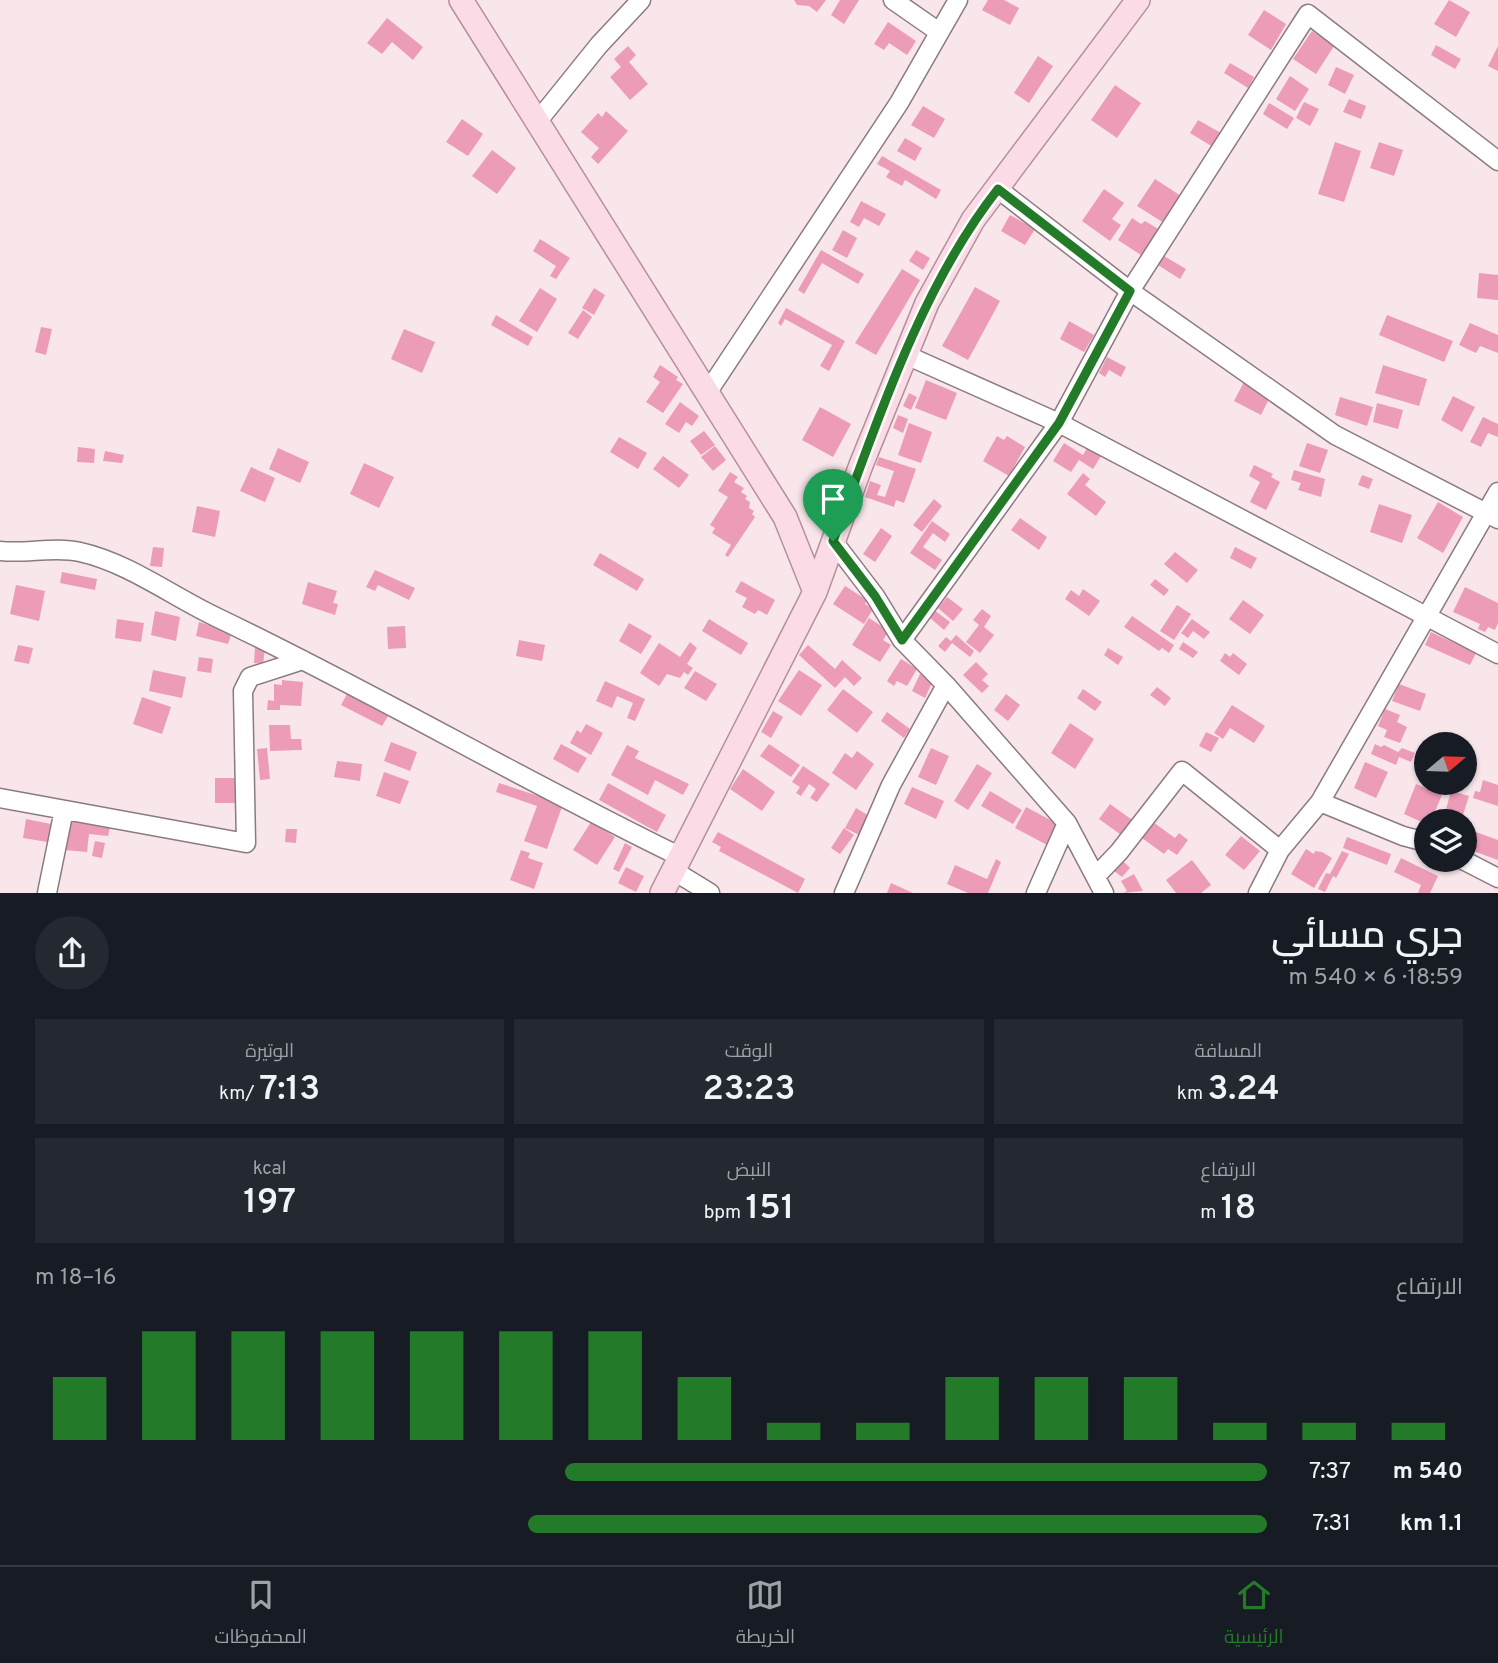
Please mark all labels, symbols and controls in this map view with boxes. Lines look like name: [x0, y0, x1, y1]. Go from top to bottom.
pin: [803, 469, 863, 541]
icon: arrive: [814, 480, 852, 518]
north arrow: [1414, 732, 1477, 794]
map controls: [1414, 732, 1477, 872]
button: layers: [1414, 809, 1477, 872]
text: جري مسائي: [1271, 913, 1463, 962]
button: share: [35, 916, 109, 990]
text: 18:59 · 6 × 540 m: [1289, 964, 1463, 993]
text: الوتيرة: [245, 1040, 294, 1064]
text: الوقت: [725, 1040, 773, 1064]
text: المسافة: [1195, 1040, 1262, 1064]
text: 7:13: [259, 1068, 320, 1112]
text: 23:23: [702, 1068, 796, 1112]
text: 3.24: [1208, 1068, 1280, 1112]
text: /km: [219, 1082, 259, 1106]
text: km: [1177, 1082, 1208, 1106]
text: kcal: [253, 1157, 287, 1181]
text: النبض: [727, 1159, 771, 1183]
text: الارتفاع: [1201, 1159, 1256, 1183]
text: 197: [243, 1181, 296, 1225]
text: 151: [745, 1187, 794, 1231]
text: 18: [1221, 1187, 1256, 1231]
text: bpm: [704, 1201, 745, 1225]
text: m: [1200, 1201, 1221, 1225]
text: 16–18 m: [35, 1264, 117, 1293]
text: الارتفاع: [1396, 1274, 1463, 1303]
text: 7:37: [1309, 1458, 1351, 1487]
text: 540 m: [1393, 1458, 1463, 1487]
text: 7:31: [1312, 1510, 1351, 1539]
text: 1.1 km: [1400, 1510, 1463, 1539]
tab: المحفوظات: [214, 1576, 307, 1654]
tab: الخريطة: [736, 1576, 795, 1654]
tab: الرئيسية: [1224, 1576, 1284, 1654]

